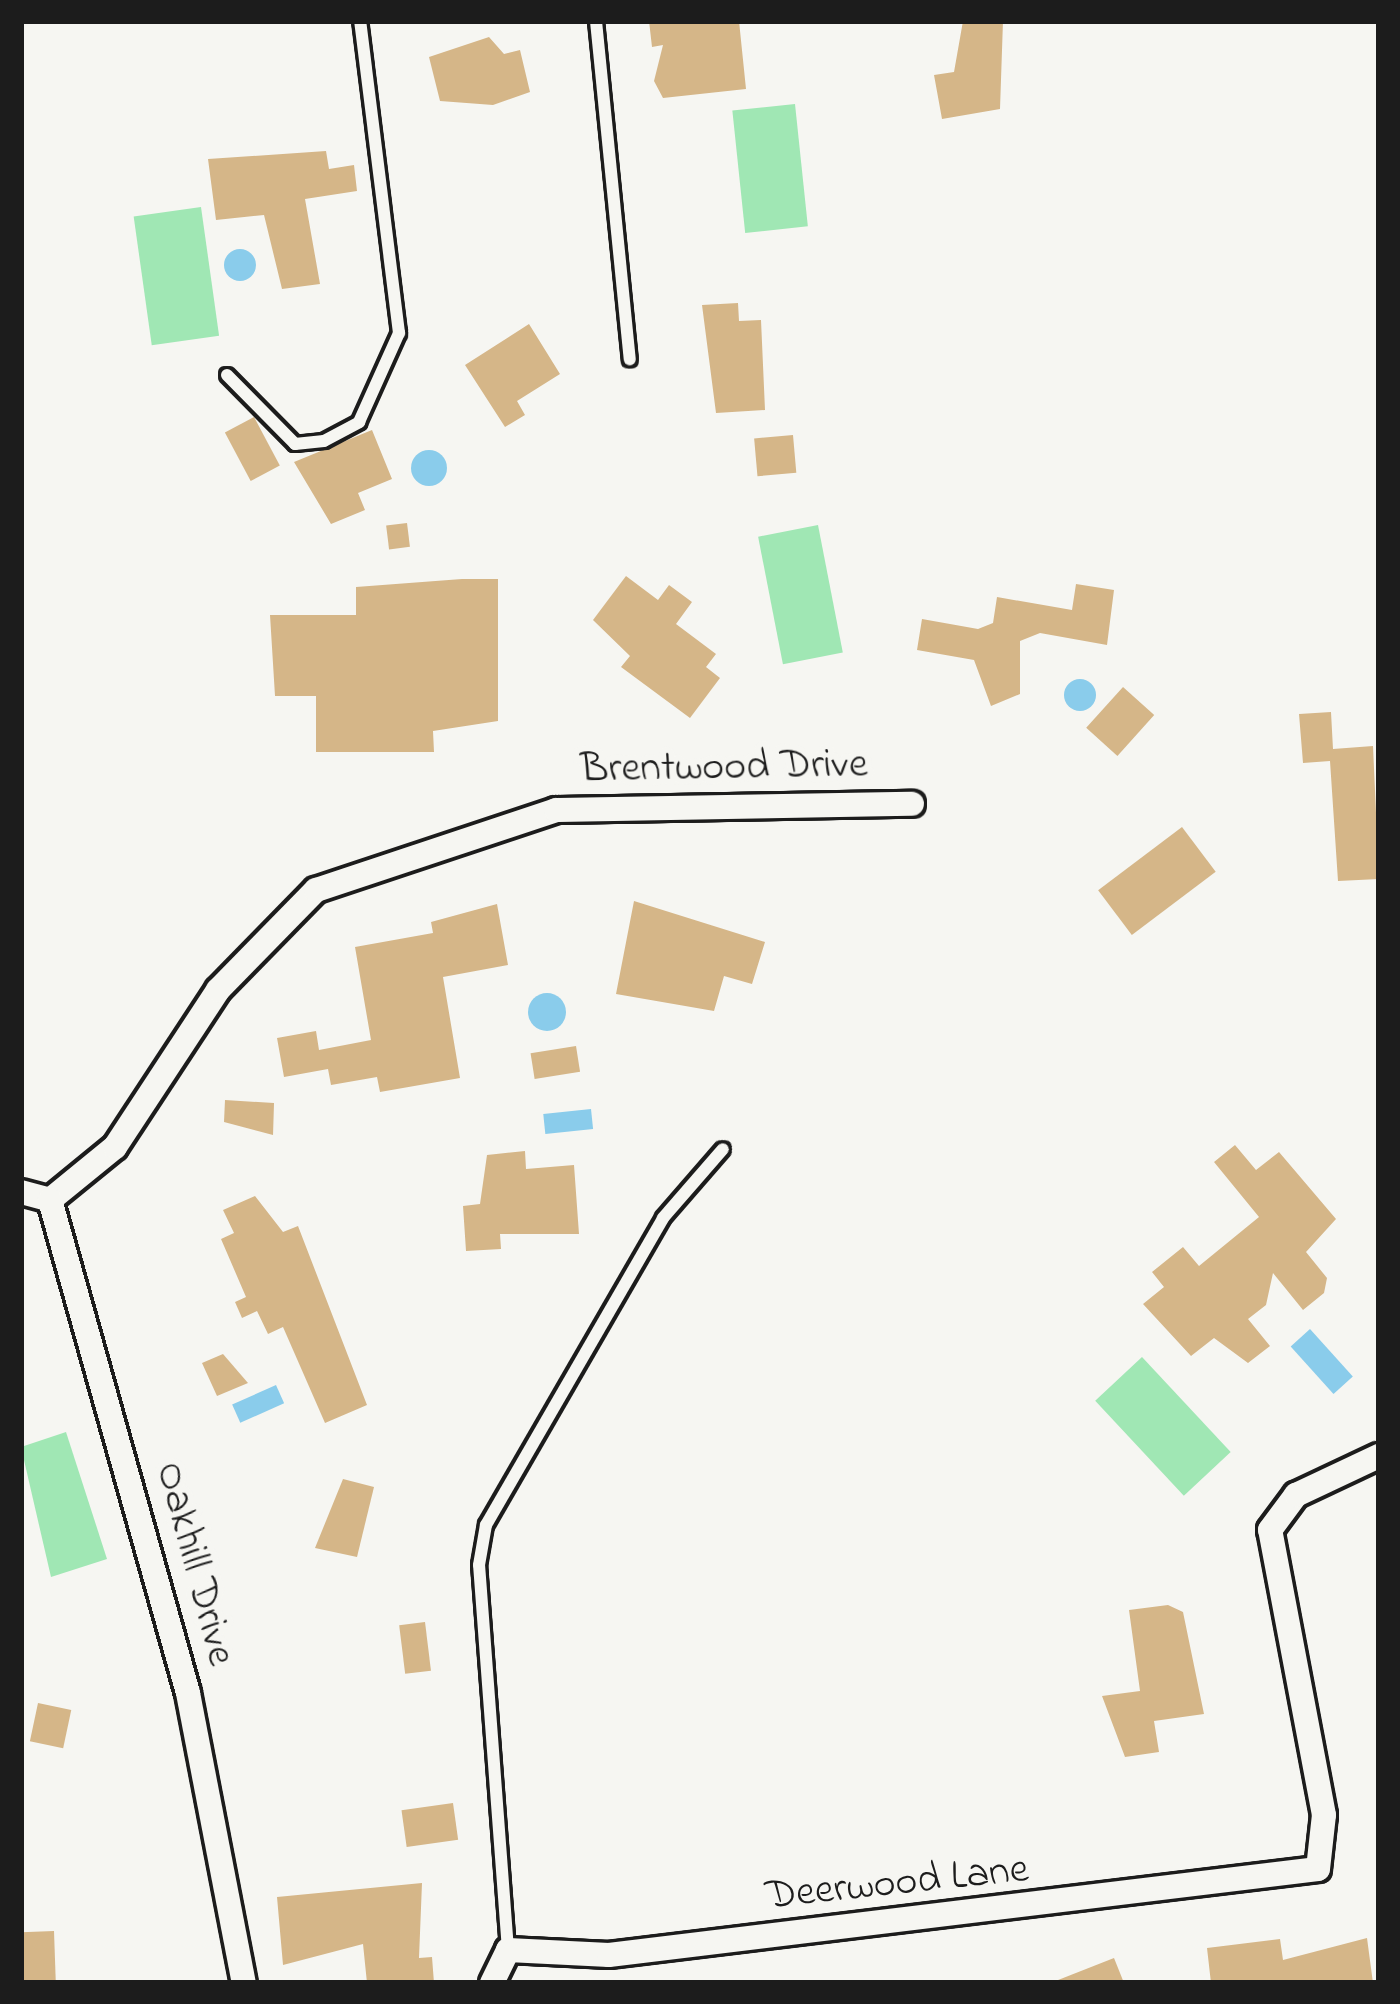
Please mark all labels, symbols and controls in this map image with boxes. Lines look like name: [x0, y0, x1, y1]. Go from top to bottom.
street label: Brentwood Drive: [580, 740, 868, 796]
street label: Oakhill Drive: [143, 1457, 245, 1671]
street label: Deerwood Lane: [763, 1845, 1031, 1923]

